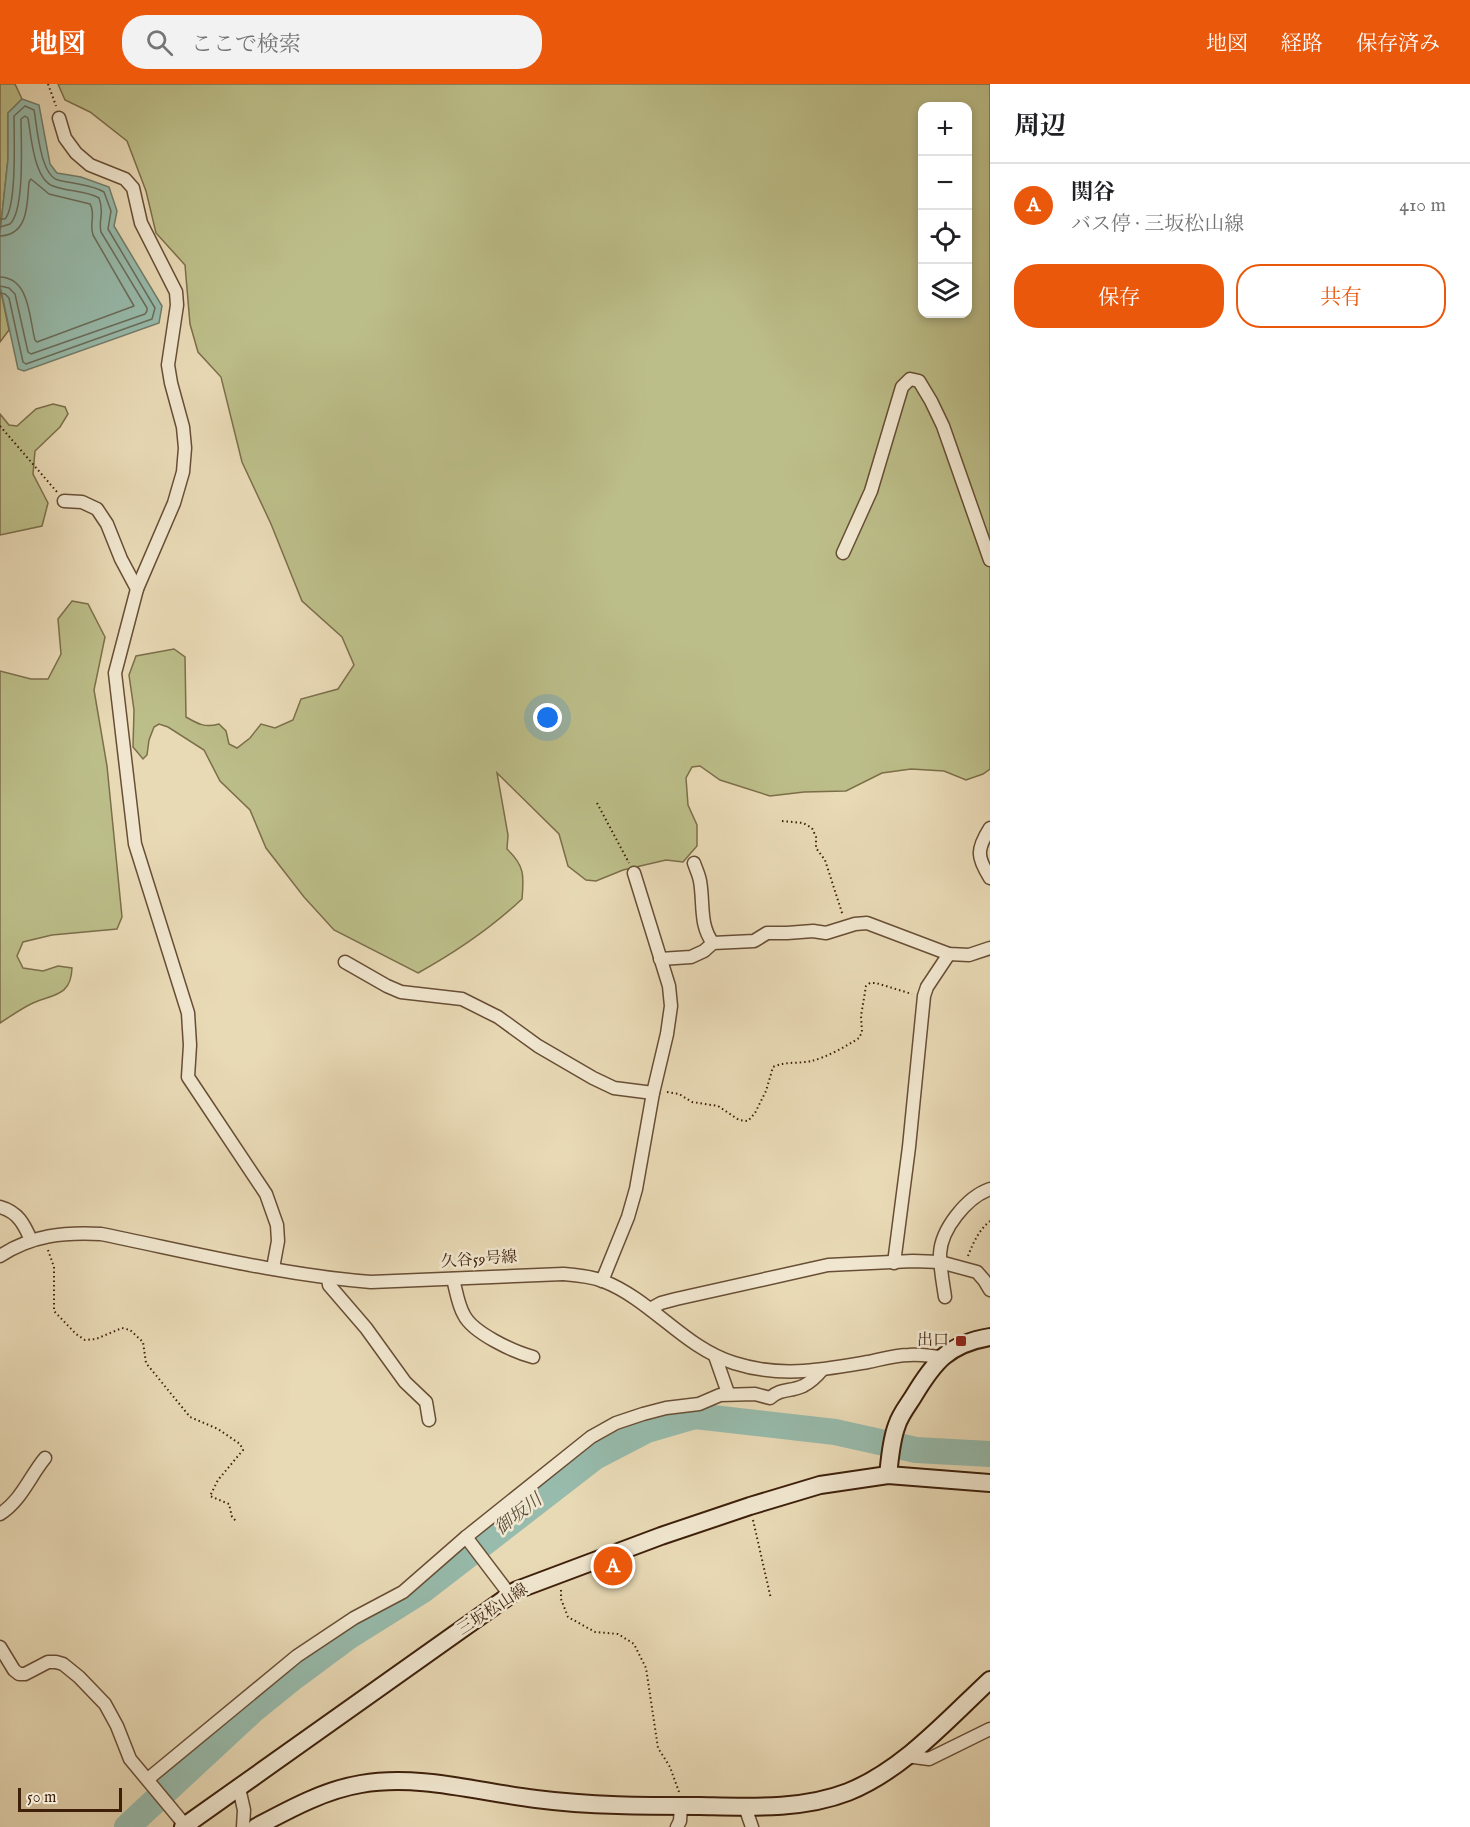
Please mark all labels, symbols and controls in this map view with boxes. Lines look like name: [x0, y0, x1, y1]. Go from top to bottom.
search box: [122, 15, 542, 69]
icon: search: [143, 26, 176, 59]
text: 地図: [30, 28, 86, 63]
text: ここで検索: [191, 31, 301, 59]
text: 地図: [1206, 31, 1248, 58]
text: 経路: [1281, 31, 1323, 58]
text: 保存済み: [1356, 31, 1440, 58]
map controls: [918, 102, 972, 318]
button: +: [918, 102, 972, 156]
text: 周辺: [1014, 110, 1066, 143]
button: −: [918, 156, 972, 210]
text: 関谷: [1071, 179, 1115, 207]
text: A: [1027, 193, 1040, 218]
text: 410 m: [1399, 193, 1446, 218]
button: locate: [918, 210, 972, 264]
text: バス停 · 三坂松山線: [1071, 212, 1244, 237]
button: layers: [918, 264, 972, 318]
button: 保存: [1014, 264, 1224, 328]
button: 共有: [1236, 264, 1446, 328]
your location: [533, 703, 562, 732]
street label: 久谷59号線: [440, 1247, 518, 1273]
place label: 出口: [917, 1331, 949, 1351]
marker: 出口: [954, 1334, 968, 1348]
water label: 御坂川: [491, 1488, 549, 1541]
pin: A: [594, 1544, 632, 1588]
street label: 三坂松山線: [454, 1580, 532, 1640]
scale bar: [18, 1785, 122, 1812]
text: 50 m: [27, 1788, 56, 1808]

